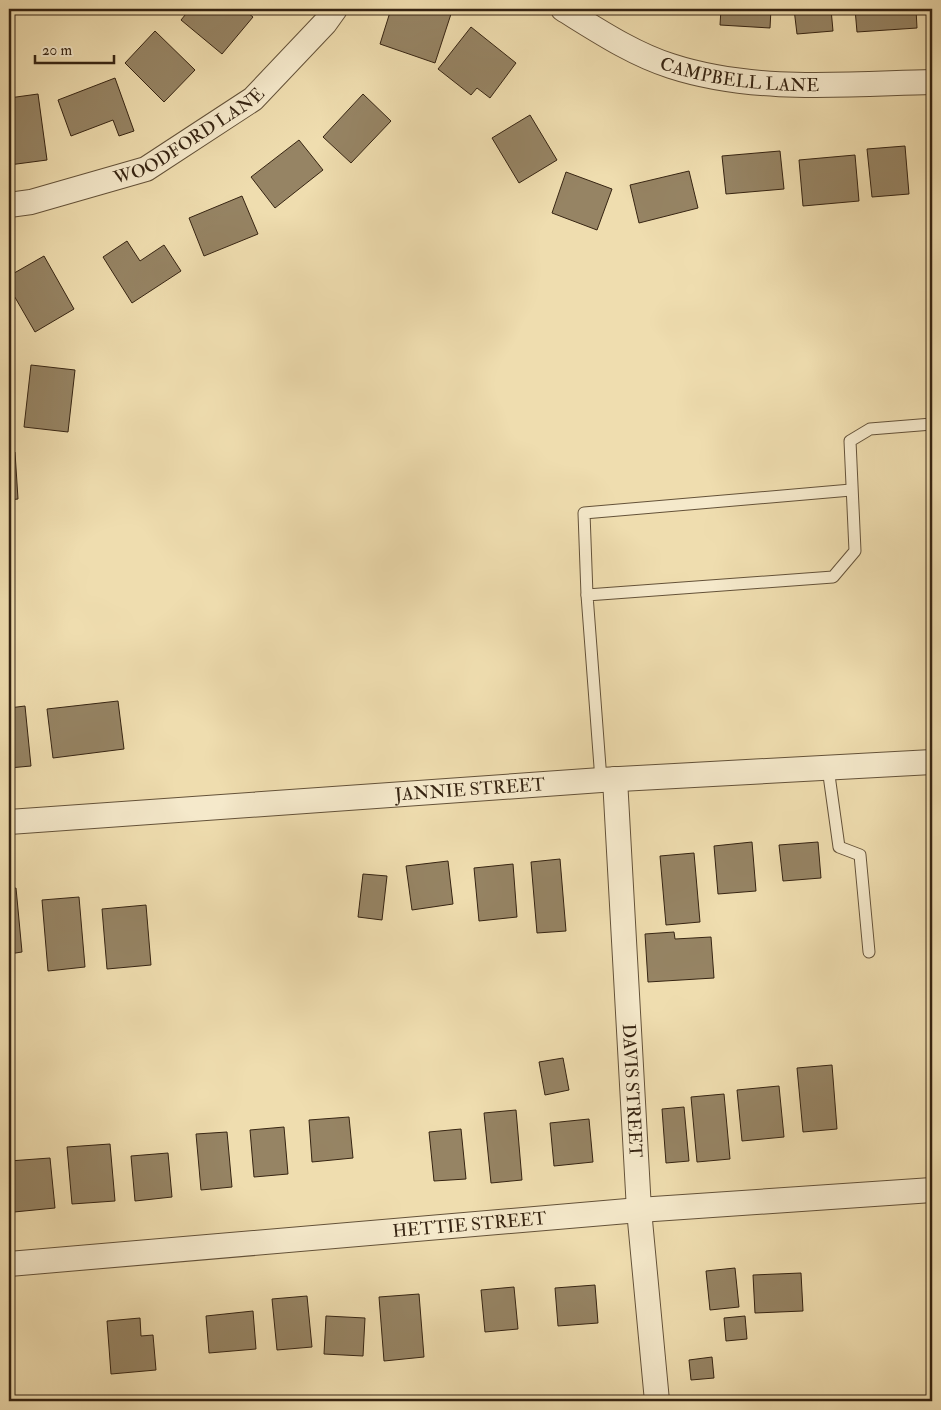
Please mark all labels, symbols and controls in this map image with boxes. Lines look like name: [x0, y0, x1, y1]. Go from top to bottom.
scale bar: [35, 32, 114, 64]
text: 20 m: [42, 41, 72, 60]
street label: CAMPBELL LANE: [657, 52, 819, 97]
street label: WOODFORD LANE: [110, 83, 269, 189]
street label: JANNIE STREET: [393, 772, 546, 806]
street label: DAVIS STREET: [617, 1023, 648, 1159]
street label: HETTIE STREET: [391, 1206, 548, 1243]

